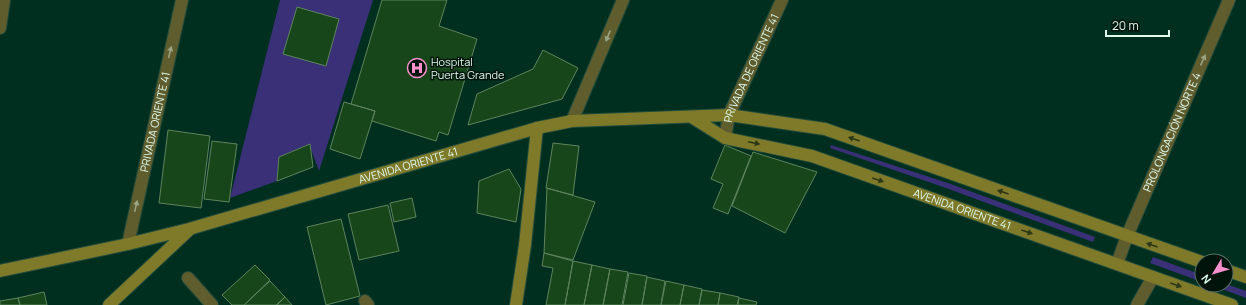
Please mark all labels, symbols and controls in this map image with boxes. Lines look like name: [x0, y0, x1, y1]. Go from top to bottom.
street label: PRIVADA DE ORIENTE 41: [720, 11, 782, 124]
scale bar: [1106, 12, 1169, 38]
text: 20 m: [1112, 17, 1139, 34]
one-way arrow: [605, 30, 611, 41]
one-way arrow: [168, 46, 174, 58]
place label: Hospital Puerta Grande: [431, 54, 505, 82]
one-way arrow: [1200, 55, 1206, 66]
hospital icon: Hospital Puerta Grande: [406, 57, 428, 79]
street label: PRIVADA ORIENTE 41: [136, 70, 173, 174]
street label: PROLONGACIÓN NORTE 4: [1139, 70, 1204, 194]
one-way arrow: [848, 136, 860, 142]
one-way arrow: [748, 141, 760, 147]
street label: AVENIDA ORIENTE 41: [357, 143, 460, 186]
one-way arrow: [873, 177, 885, 183]
street label: AVENIDA ORIENTE 41: [912, 185, 1013, 233]
one-way arrow: [997, 189, 1009, 195]
one-way arrow: [133, 200, 139, 212]
one-way arrow: [1022, 230, 1034, 236]
one-way arrow: [1146, 241, 1158, 247]
north arrow: [1194, 253, 1234, 293]
text: N: [1197, 272, 1214, 287]
one-way arrow: [1171, 283, 1183, 289]

